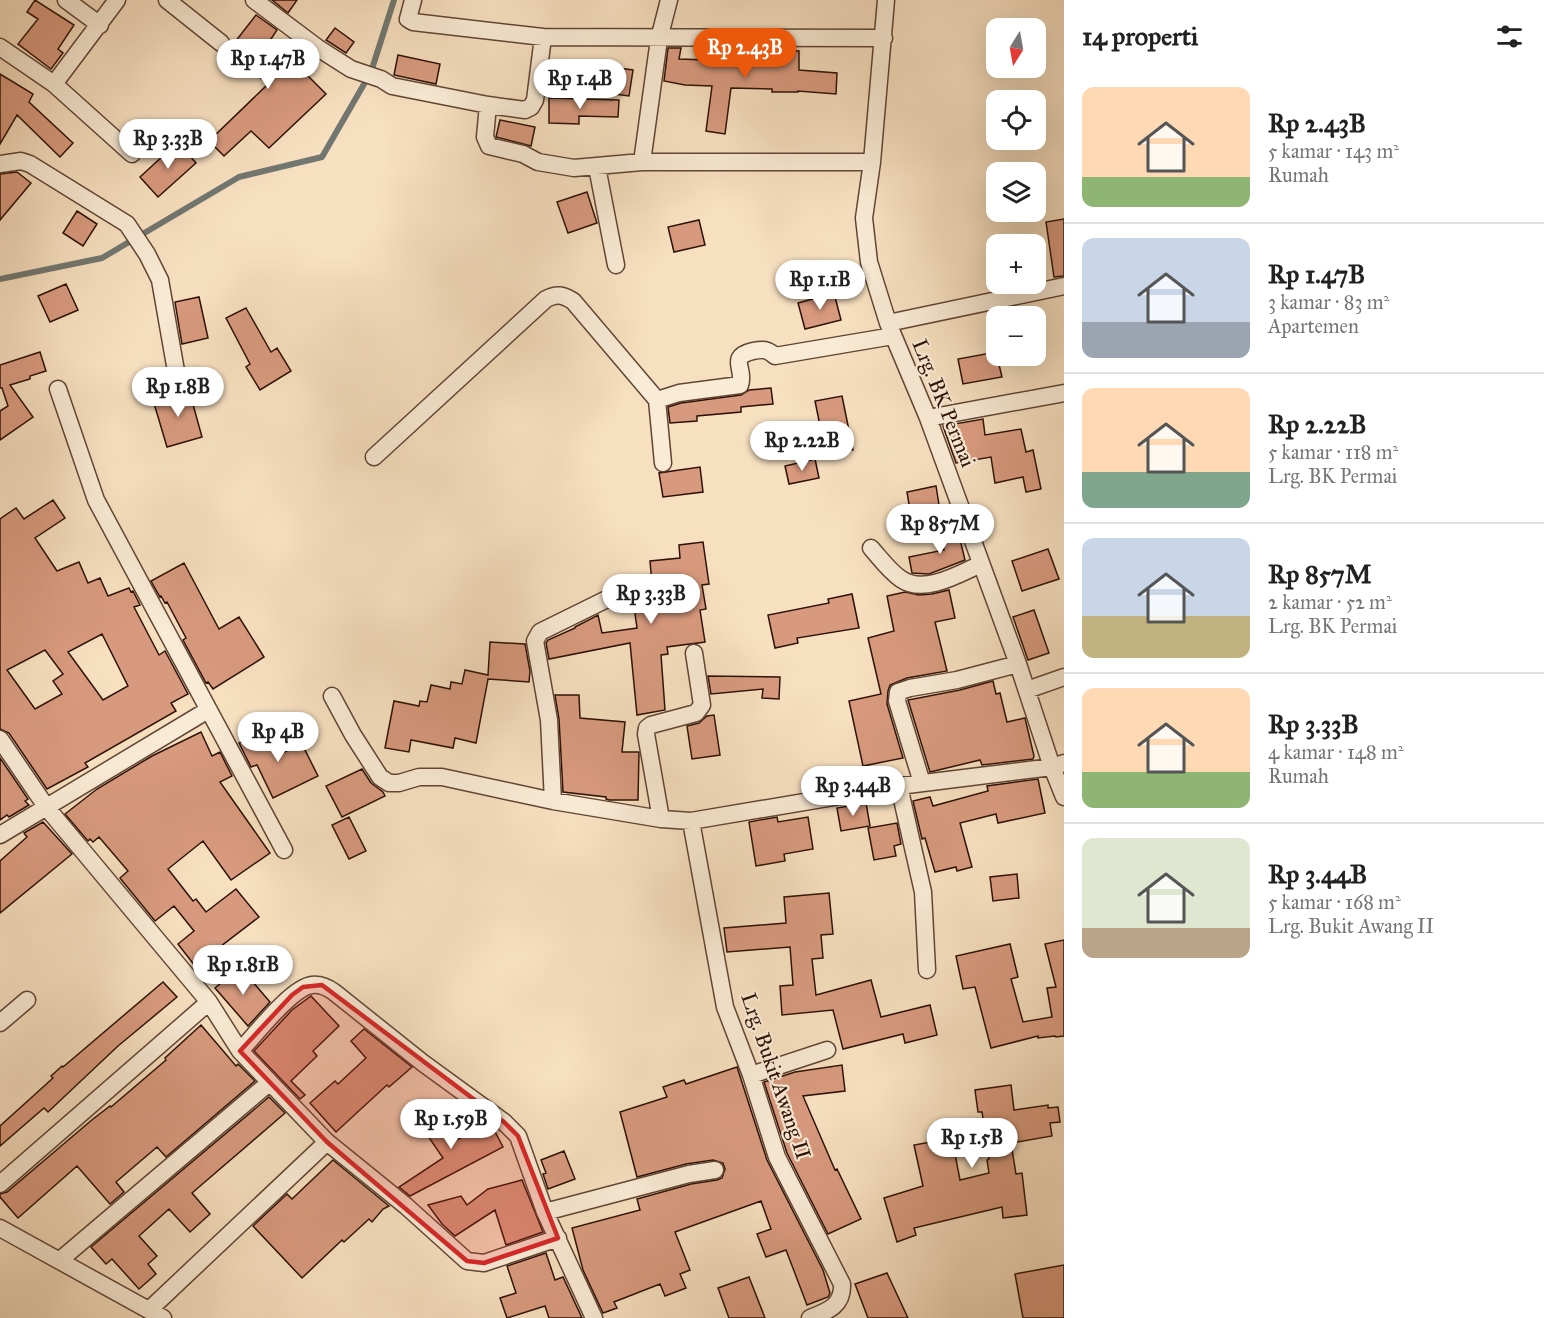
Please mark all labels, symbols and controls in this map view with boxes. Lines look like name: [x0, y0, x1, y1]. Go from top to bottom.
north arrow: [986, 18, 1046, 78]
map controls: [986, 18, 1046, 366]
text: 14 properti: [1082, 20, 1198, 52]
icon: filters: [1493, 20, 1526, 53]
pin: Rp 2.43B: [683, 28, 807, 79]
text: Rp 2.43B: [707, 35, 783, 59]
pin: Rp 1.47B: [206, 39, 330, 90]
text: Rp 1.47B: [231, 46, 305, 70]
pin: Rp 1.4B: [525, 59, 635, 110]
text: Rp 1.4B: [548, 66, 613, 90]
button: locate: [986, 90, 1046, 150]
text: Rp 2.43B: [1268, 107, 1366, 139]
icon: home: [1130, 111, 1202, 183]
pin: Rp 3.33B: [106, 119, 230, 170]
text: Rp 3.33B: [133, 126, 203, 150]
text: 5 kamar · 143 m²: [1268, 139, 1399, 163]
button: layers: [986, 162, 1046, 222]
text: Rumah: [1268, 163, 1329, 187]
button: +: [986, 234, 1046, 294]
text: Rp 1.47B: [1268, 258, 1365, 290]
pin: Rp 1.1B: [765, 260, 875, 311]
icon: home: [1130, 262, 1202, 334]
text: Rp 1.1B: [789, 267, 851, 291]
text: 3 kamar · 83 m²: [1268, 290, 1389, 314]
button: −: [986, 306, 1046, 366]
text: Apartemen: [1268, 314, 1359, 338]
street label: Lrg. BK Permai: [907, 335, 982, 471]
pin: Rp 1.8B: [123, 367, 233, 418]
text: Rp 1.8B: [146, 374, 210, 398]
text: Rp 2.22B: [1268, 408, 1366, 440]
icon: home: [1130, 412, 1202, 484]
pin: Rp 2.22B: [740, 421, 864, 472]
text: Rp 2.22B: [764, 428, 840, 452]
text: 5 kamar · 118 m²: [1268, 440, 1398, 464]
text: Lrg. BK Permai: [1268, 464, 1397, 488]
pin: Rp 857M: [885, 504, 995, 555]
text: Rp 857M: [900, 511, 980, 535]
text: Rp 857M: [1268, 558, 1372, 590]
icon: home: [1130, 562, 1202, 634]
pin: Rp 3.33B: [589, 574, 713, 625]
text: Rp 3.33B: [616, 581, 686, 605]
text: 2 kamar · 52 m²: [1268, 590, 1392, 614]
text: Lrg. BK Permai: [1268, 614, 1397, 638]
text: Rp 3.33B: [1268, 708, 1359, 740]
pin: Rp 4B: [236, 712, 320, 763]
icon: home: [1130, 712, 1202, 784]
text: Rp 4B: [252, 719, 304, 743]
text: 4 kamar · 148 m²: [1268, 740, 1404, 764]
text: Rumah: [1268, 764, 1329, 788]
pin: Rp 3.44B: [791, 766, 915, 817]
text: Rp 3.44B: [815, 773, 891, 797]
text: Rp 3.44B: [1268, 858, 1367, 890]
icon: home: [1130, 862, 1202, 934]
text: 5 kamar · 168 m²: [1268, 890, 1401, 914]
text: Lrg. Bukit Awang II: [1268, 914, 1434, 938]
pin: Rp 1.81B: [181, 945, 305, 996]
text: Rp 1.81B: [207, 952, 279, 976]
street label: Lrg. Bukit Awang II: [735, 989, 817, 1163]
pin: Rp 1.59B: [389, 1099, 513, 1150]
text: Rp 1.59B: [414, 1106, 488, 1130]
pin: Rp 1.5B: [917, 1118, 1027, 1169]
text: Rp 1.5B: [941, 1125, 1003, 1149]

